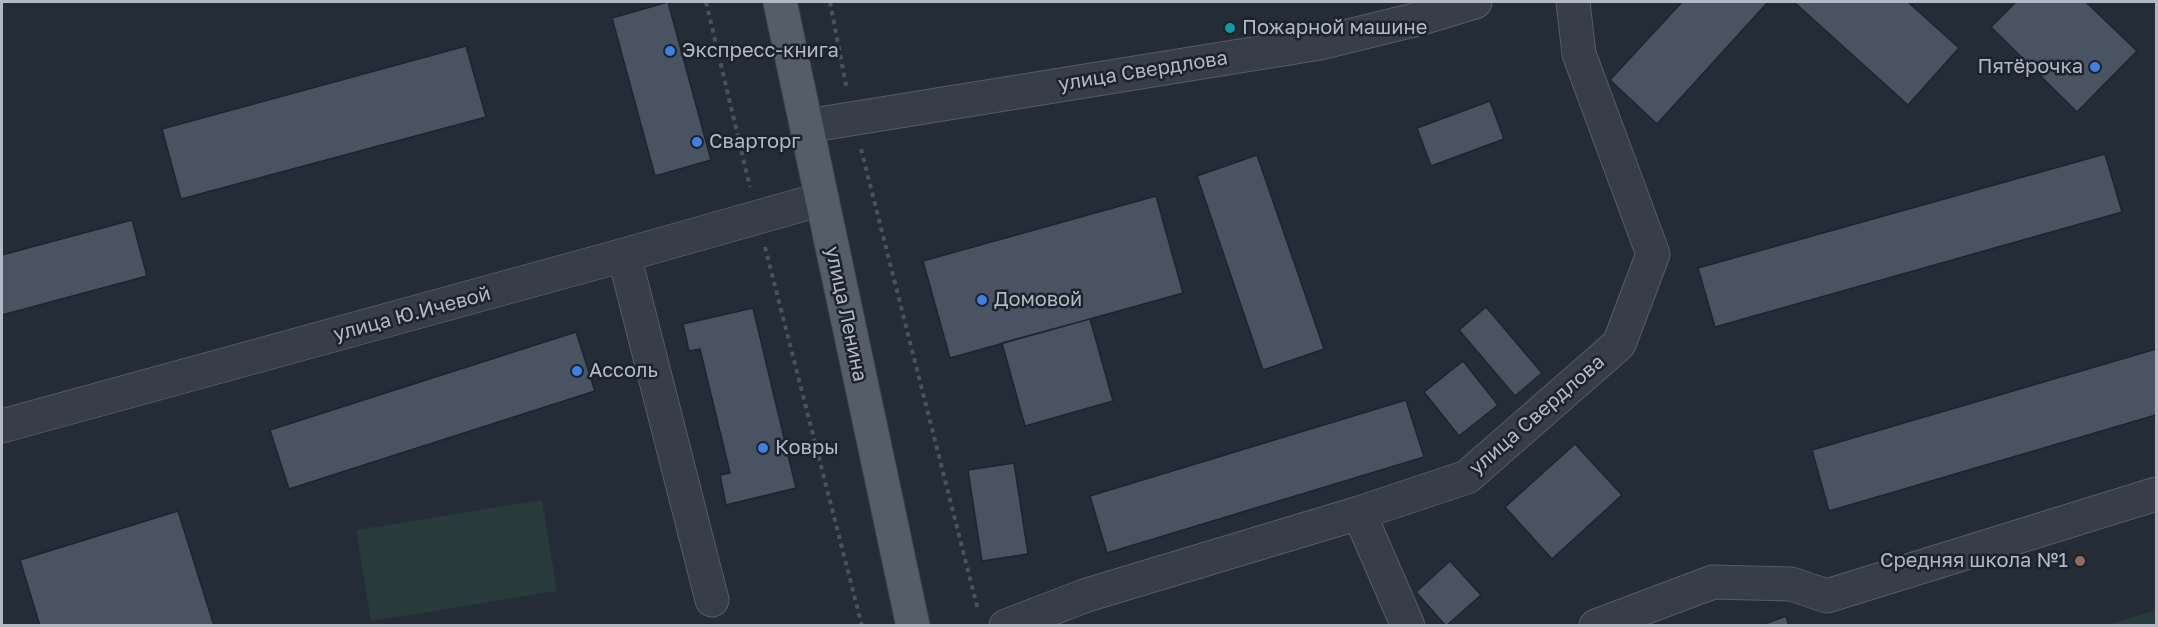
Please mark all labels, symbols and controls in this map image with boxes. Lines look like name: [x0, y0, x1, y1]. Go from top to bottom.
place label: Пожарной машине: [1242, 16, 1427, 40]
marker: Пожарной машине: [1223, 21, 1237, 35]
place label: Экспресс-книга: [682, 39, 839, 63]
marker: Экспресс-книга: [663, 44, 677, 58]
street label: улица Свердлова: [1057, 46, 1229, 96]
place label: Пятёрочка: [1977, 55, 2083, 79]
marker: Пятёрочка: [2088, 60, 2102, 74]
place label: Сварторг: [709, 130, 800, 154]
marker: Сварторг: [690, 135, 704, 149]
street label: улица Ленина: [820, 244, 872, 384]
street label: улица Ю.Ичевой: [331, 281, 493, 347]
place label: Домовой: [994, 288, 1082, 312]
marker: Домовой: [975, 293, 989, 307]
street label: улица Свердлова: [1465, 350, 1609, 480]
place label: Ассоль: [589, 359, 658, 383]
marker: Ассоль: [570, 364, 584, 378]
place label: Ковры: [775, 436, 839, 460]
marker: Ковры: [756, 441, 770, 455]
place label: Средняя школа №1: [1880, 549, 2068, 573]
marker: Средняя школа №1: [2073, 554, 2087, 568]

